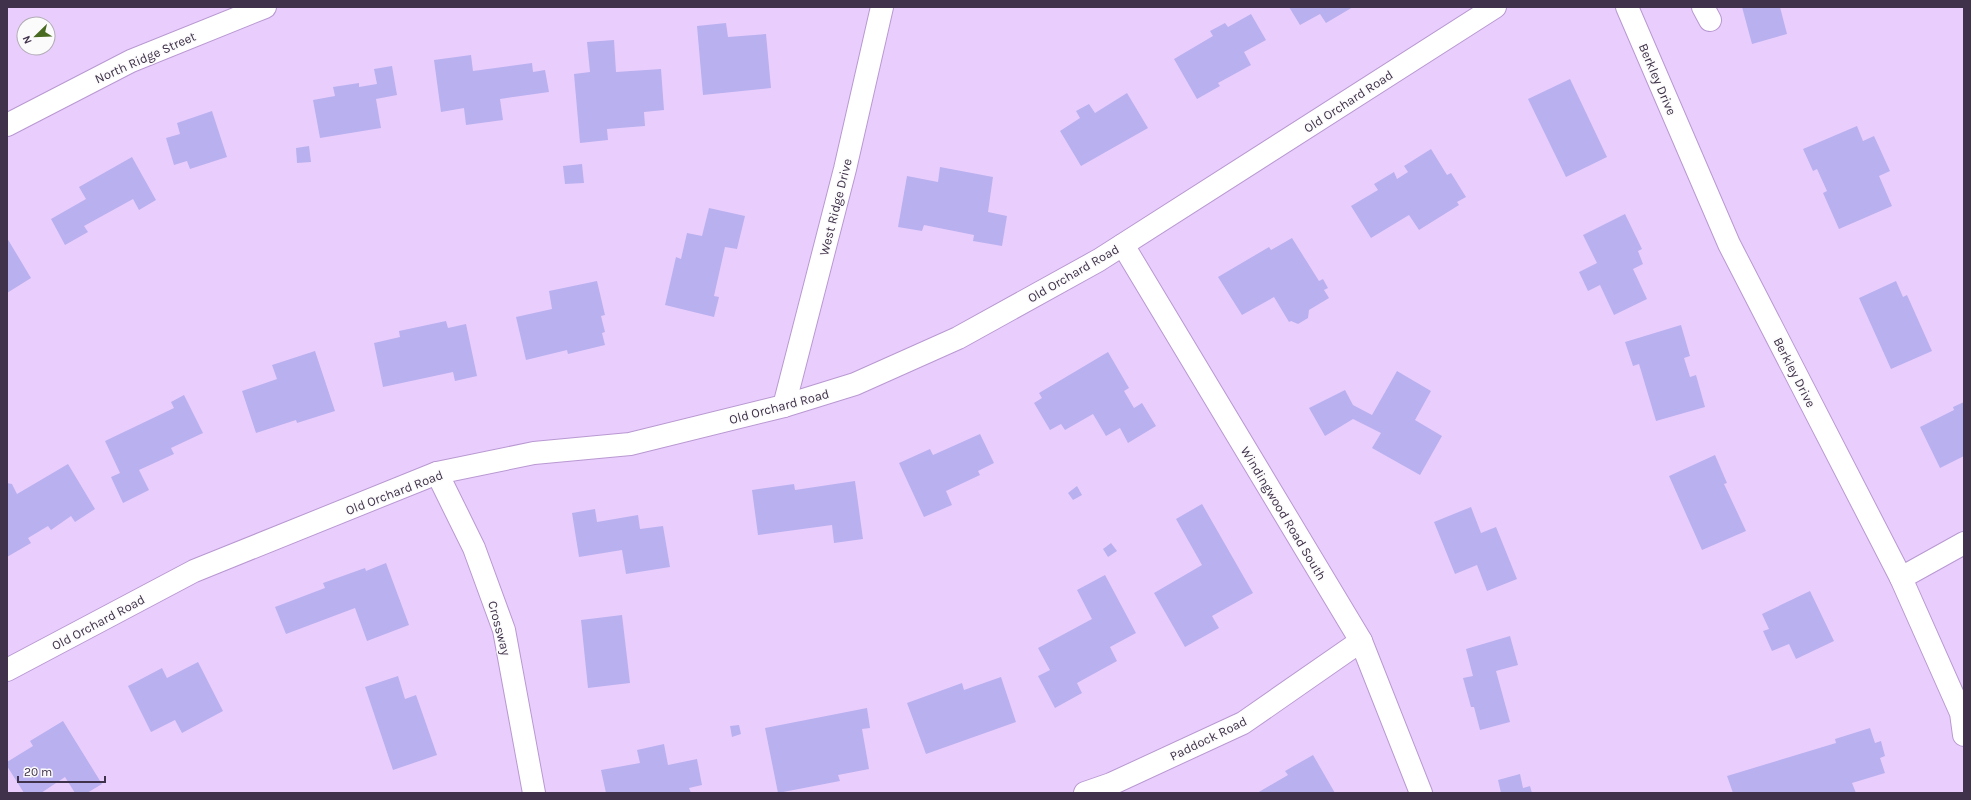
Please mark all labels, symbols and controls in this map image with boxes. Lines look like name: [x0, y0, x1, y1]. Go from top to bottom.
north arrow: [16, 16, 56, 56]
street label: North Ridge Street: [92, 28, 198, 86]
text: N: [20, 34, 35, 46]
street label: Berkley Drive: [1636, 41, 1680, 118]
street label: Old Orchard Road: [1301, 67, 1396, 136]
street label: West Ridge Drive: [816, 157, 855, 257]
street label: Old Orchard Road: [1025, 241, 1122, 306]
street label: Berkley Drive: [1770, 335, 1819, 410]
street label: Old Orchard Road: [727, 386, 831, 427]
street label: Windingwood Road South: [1238, 444, 1329, 583]
street label: Old Orchard Road: [343, 467, 445, 518]
street label: Old Orchard Road: [49, 592, 147, 653]
street label: Crossway: [485, 599, 514, 657]
street label: Paddock Road: [1167, 713, 1249, 764]
scale bar: [18, 758, 105, 784]
text: 20 m: [24, 765, 52, 779]

